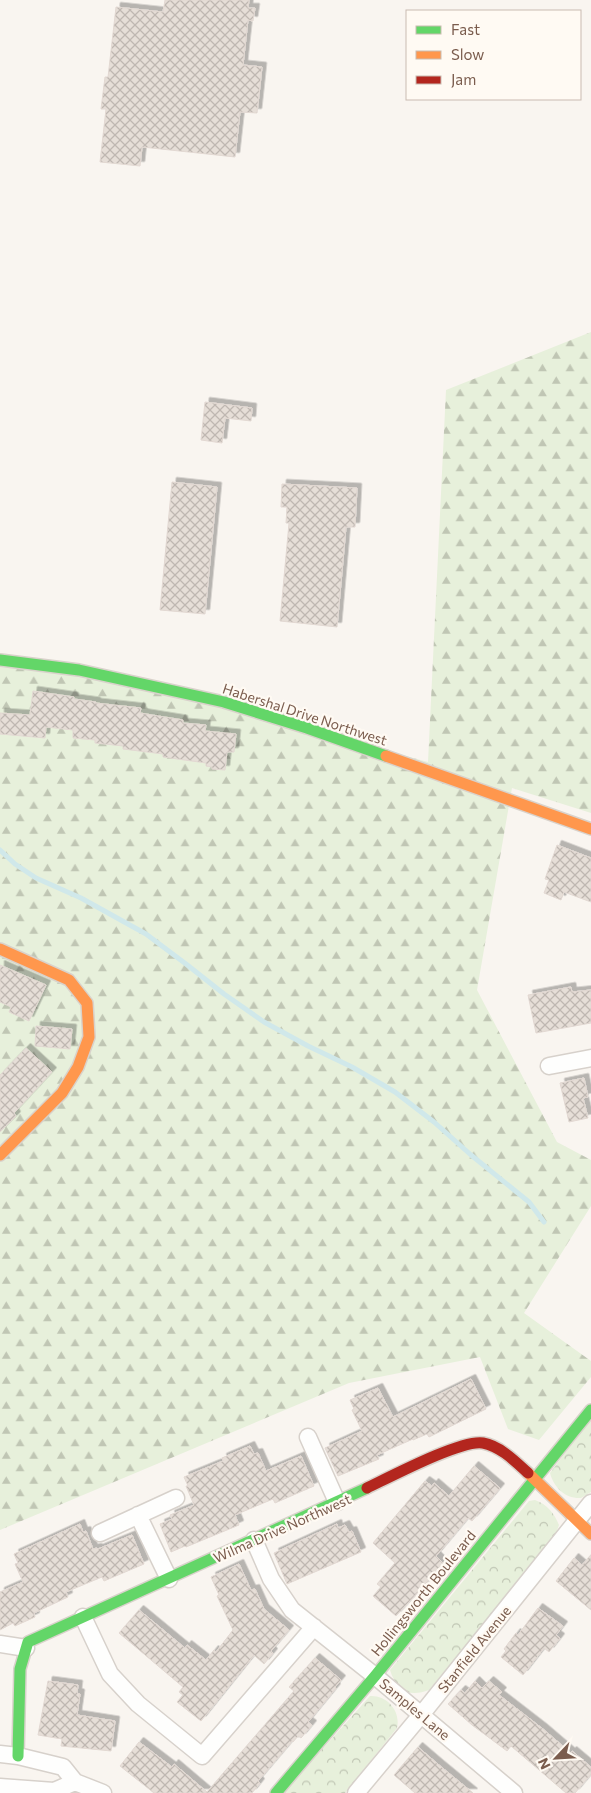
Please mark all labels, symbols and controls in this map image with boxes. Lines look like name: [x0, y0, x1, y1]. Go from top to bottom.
legend: [406, 10, 581, 100]
text: Fast: [451, 20, 480, 38]
text: Slow: [451, 45, 484, 63]
text: Jam: [451, 70, 476, 88]
street label: Habershal Drive Northwest: [221, 679, 390, 749]
street label: Wilma Drive Northwest: [211, 1490, 354, 1566]
street label: Hollingsworth Boulevard: [367, 1527, 479, 1659]
street label: Stanfield Avenue: [434, 1602, 514, 1696]
street label: Samples Lane: [376, 1675, 454, 1743]
north arrow: [531, 1733, 581, 1783]
text: N: [534, 1755, 554, 1772]

